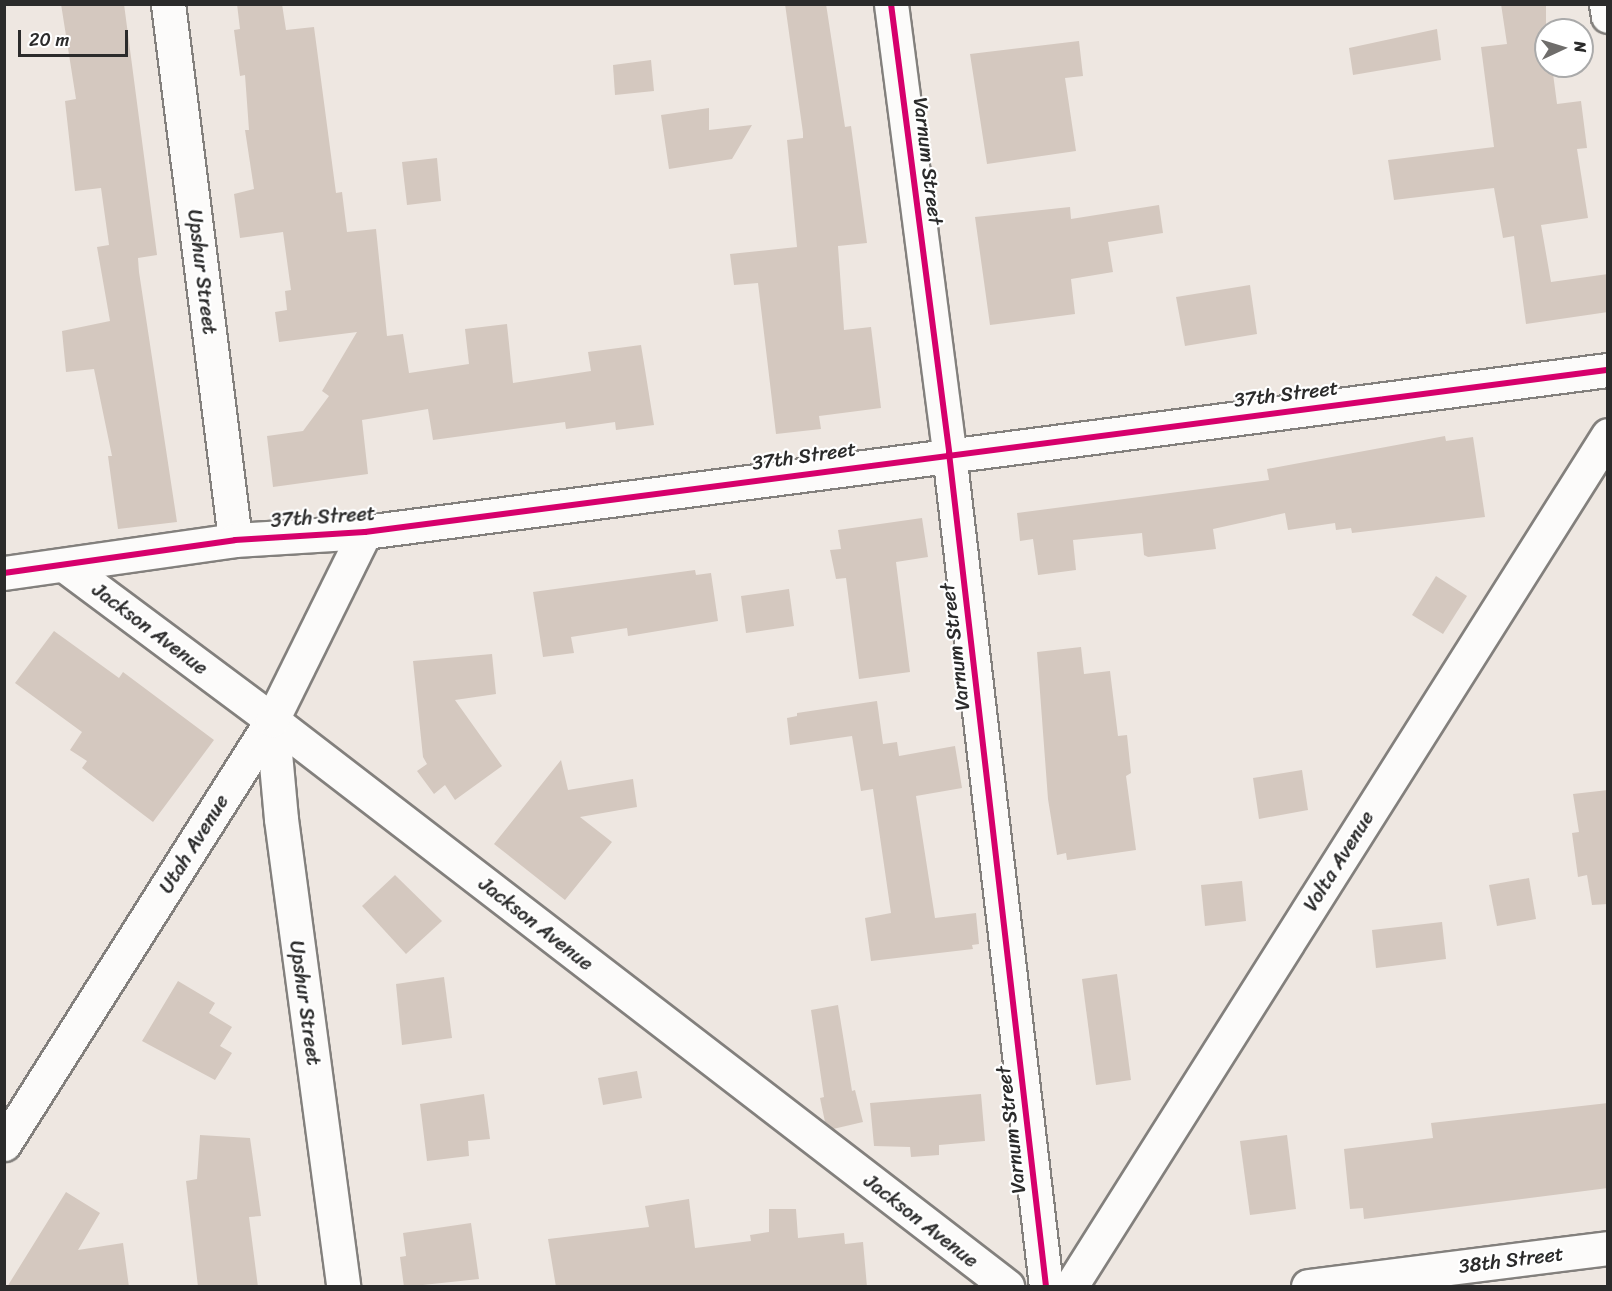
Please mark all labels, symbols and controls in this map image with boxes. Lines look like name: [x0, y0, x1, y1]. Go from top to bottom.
scale bar: [21, 18, 130, 56]
north arrow: [1534, 18, 1594, 78]
text: 20 m: [29, 24, 69, 56]
text: N: [1566, 40, 1595, 53]
street label: Varnum Street: [908, 96, 948, 226]
street label: Upshur Street: [182, 208, 222, 336]
street label: 37th Street: [1232, 376, 1340, 412]
street label: 37th Street: [750, 437, 858, 475]
street label: 37th Street: [270, 501, 376, 533]
street label: Jackson Avenue: [88, 578, 212, 680]
street label: Varnum Street: [935, 582, 975, 712]
street label: Utah Avenue: [154, 790, 234, 898]
street label: Volta Avenue: [1299, 806, 1379, 916]
street label: Jackson Avenue: [474, 872, 598, 976]
street label: Upshur Street: [284, 939, 326, 1067]
street label: Varnum Street: [991, 1065, 1031, 1195]
street label: Jackson Avenue: [859, 1169, 983, 1273]
street label: 38th Street: [1457, 1242, 1565, 1278]

